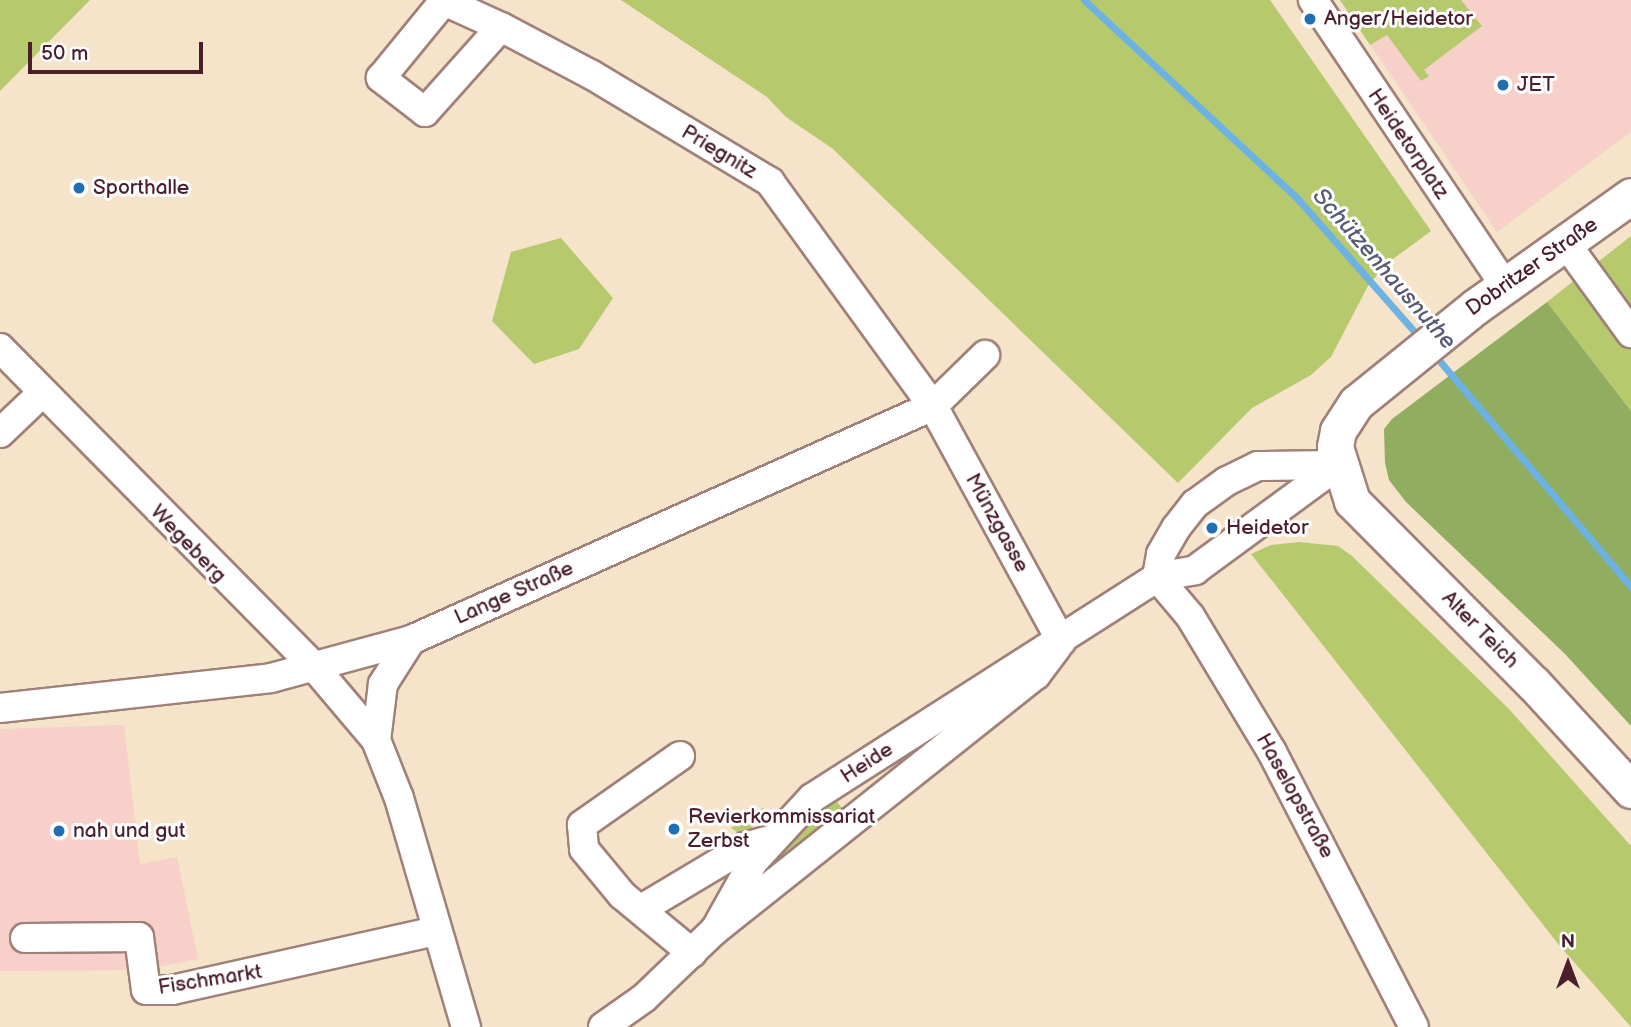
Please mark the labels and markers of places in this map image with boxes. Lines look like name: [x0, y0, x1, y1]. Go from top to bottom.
place label: Anger/Heidetor: [1324, 6, 1473, 32]
marker: Anger/Heidetor: [1302, 11, 1318, 27]
place label: JET: [1517, 72, 1555, 98]
marker: JET: [1495, 77, 1511, 93]
place label: Sporthalle: [93, 175, 189, 201]
marker: Sporthalle: [71, 180, 87, 196]
place label: Heidetor: [1226, 515, 1309, 541]
marker: Heidetor: [1204, 520, 1220, 536]
place label: Revierkommissariat Zerbst: [688, 804, 875, 854]
place label: nah und gut: [73, 818, 186, 844]
marker: Revierkommissariat Zerbst: [666, 821, 682, 837]
marker: nah und gut: [51, 823, 67, 839]

